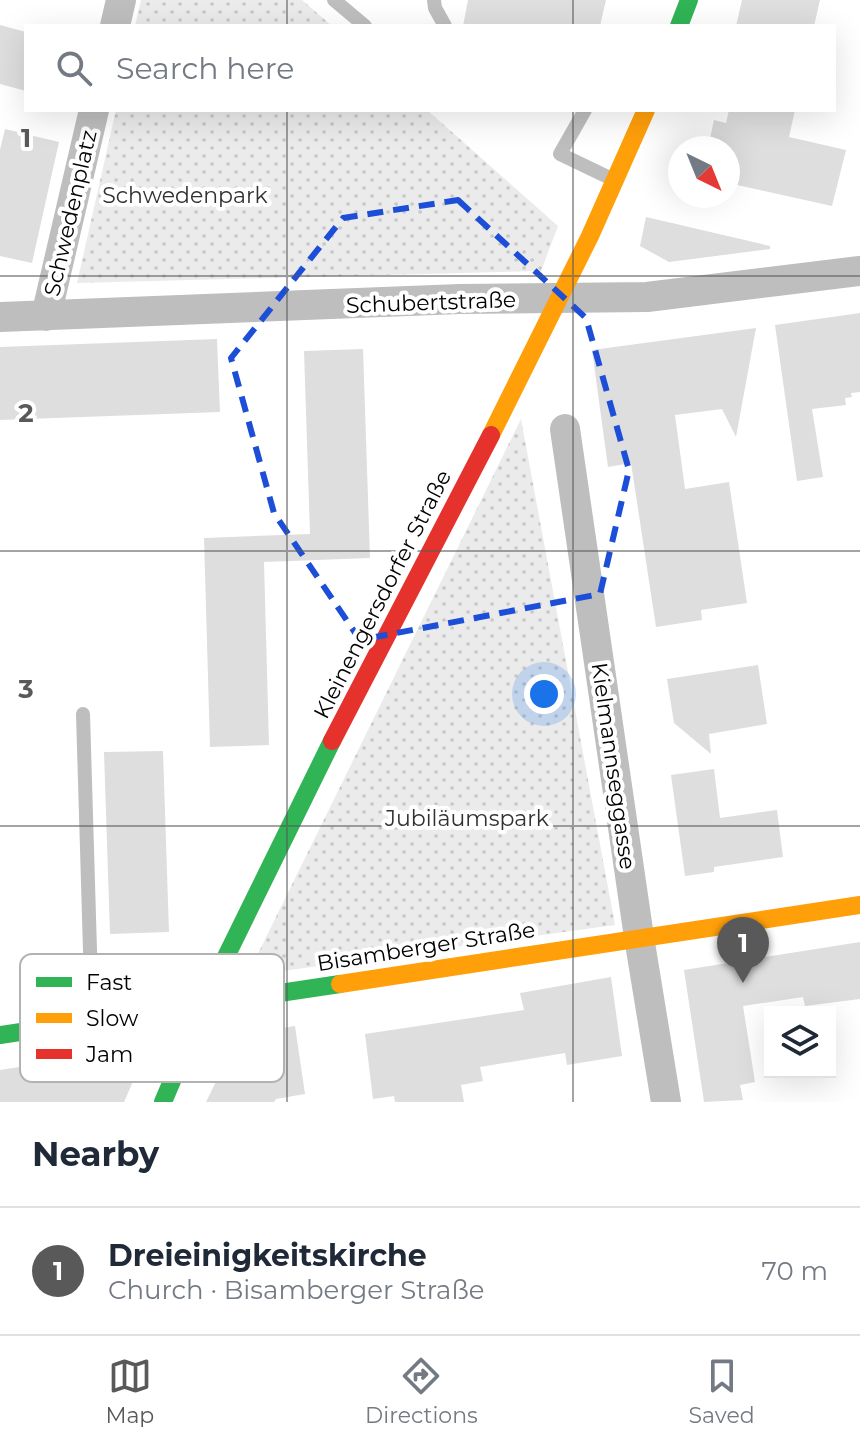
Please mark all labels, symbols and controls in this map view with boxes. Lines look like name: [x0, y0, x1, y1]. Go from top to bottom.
search box: [24, 24, 836, 112]
icon: search: [52, 46, 96, 90]
text: Search here: [116, 50, 294, 87]
text: 1: [21, 122, 31, 154]
street label: Schwedenplatz: [38, 127, 103, 299]
north arrow: [668, 136, 740, 208]
park label: Schwedenpark: [102, 182, 269, 209]
street label: Schubertstraße: [345, 286, 517, 319]
text: 2: [18, 397, 34, 429]
street label: Kleinengersdorfer Straße: [308, 465, 457, 723]
street label: Kielmannseggasse: [586, 661, 641, 871]
text: 3: [17, 673, 34, 705]
your location: [524, 674, 564, 714]
park label: Jubiläumspark: [384, 805, 550, 832]
street label: Bisamberger Straße: [315, 916, 537, 977]
pin: 1: [717, 917, 769, 983]
legend: [20, 954, 284, 1082]
text: Fast: [86, 969, 132, 996]
text: Slow: [86, 1005, 139, 1032]
map controls: [764, 1006, 836, 1078]
button: layers: [764, 1006, 836, 1078]
text: Jam: [85, 1041, 133, 1068]
text: Nearby: [32, 1133, 159, 1175]
text: Dreieinigkeitskirche: [108, 1237, 427, 1274]
text: 1: [53, 1255, 63, 1287]
text: 70 m: [762, 1255, 828, 1287]
text: Church · Bisamberger Straße: [108, 1274, 484, 1306]
tab: Map: [105, 1354, 154, 1429]
tab: Directions: [365, 1354, 478, 1429]
tab: Saved: [689, 1354, 755, 1429]

